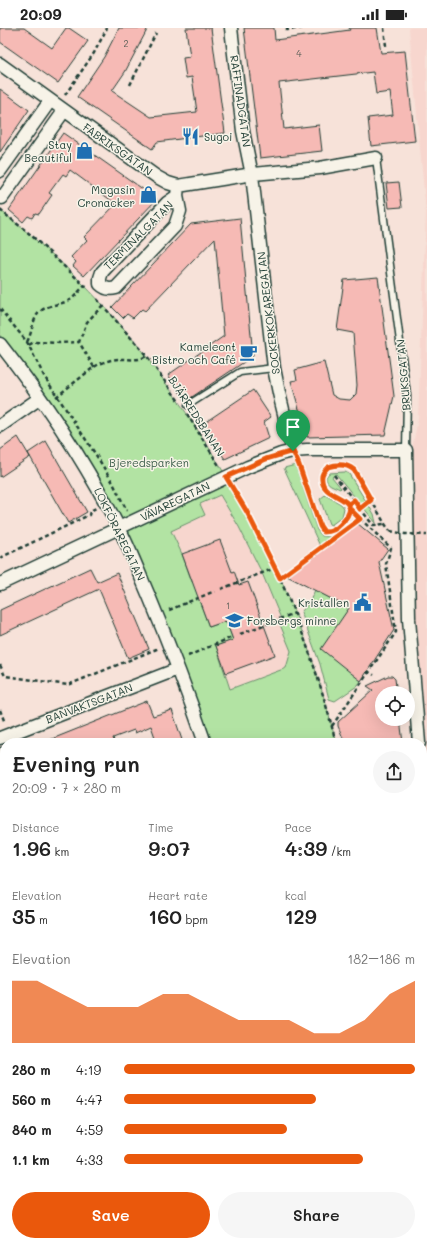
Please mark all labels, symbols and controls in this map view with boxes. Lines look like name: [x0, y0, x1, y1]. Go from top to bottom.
text: 20:09: [20, 4, 61, 24]
house number: 2: [123, 38, 129, 49]
house number: 4: [296, 48, 302, 59]
street label: RAFFINADGATAN: [227, 54, 255, 148]
street label: FABRIKSGATAN: [80, 119, 156, 179]
restaurant icon: Sugoi: [181, 126, 201, 146]
place label: Sugoi: [204, 129, 232, 144]
place label: Stay Beautiful: [24, 137, 72, 165]
shop icon: Stay Beautiful: [75, 140, 95, 160]
place label: Magasin Cronacker: [78, 182, 135, 210]
shop icon: Magasin Cronacker: [138, 185, 158, 205]
street label: TERMINALGATAN: [100, 197, 176, 273]
street label: SOCKERKOKAREGATAN: [253, 251, 283, 375]
place label: Kameleont Bistro och Café: [152, 339, 236, 367]
street label: BRUKSGATAN: [392, 339, 414, 411]
cafe icon: Kameleont Bistro och Café: [239, 342, 259, 362]
street label: BJÄRREDSBANAN: [165, 373, 229, 459]
pin: [276, 410, 310, 451]
icon: arrive: [282, 416, 304, 438]
park label: Bjeredsparken: [109, 455, 189, 470]
street label: VÄVAREGATAN: [138, 478, 212, 524]
street label: LOKFÖRAREGATAN: [91, 485, 149, 583]
public building icon: Kristallen: [352, 592, 372, 612]
place label: Kristallen: [298, 595, 349, 610]
house number: 1: [226, 600, 230, 611]
school or university icon: Forsbergs minne: [224, 610, 244, 630]
place label: Forsbergs minne: [247, 613, 336, 628]
street label: BANVAKTSGATAN: [43, 679, 135, 727]
map controls: [375, 686, 415, 726]
button: locate: [375, 686, 415, 726]
text: Evening run: [12, 749, 140, 778]
button: share: [373, 751, 415, 793]
text: 20:09 · 7 × 280 m: [12, 779, 121, 796]
text: Distance: [12, 820, 59, 835]
text: Time: [148, 820, 173, 835]
text: Pace: [285, 820, 312, 835]
text: 1.96: [12, 835, 51, 861]
text: 9:07: [148, 835, 190, 861]
text: 4:39: [285, 835, 327, 861]
text: km: [51, 844, 69, 859]
text: /km: [327, 844, 351, 859]
text: Elevation: [12, 888, 61, 903]
text: Heart rate: [148, 888, 208, 903]
text: kcal: [285, 888, 307, 903]
text: 35: [12, 903, 36, 929]
text: 160: [148, 903, 182, 929]
text: 129: [285, 903, 317, 929]
text: m: [36, 912, 48, 927]
text: bpm: [182, 912, 208, 927]
text: Elevation: [12, 950, 70, 967]
text: 182–186 m: [347, 950, 415, 967]
text: 280 m: [12, 1061, 51, 1078]
text: 4:19: [76, 1061, 101, 1078]
text: 560 m: [12, 1091, 51, 1108]
text: 4:47: [76, 1091, 103, 1108]
text: 840 m: [12, 1121, 52, 1138]
text: 4:59: [76, 1121, 103, 1138]
text: 1.1 km: [12, 1151, 50, 1168]
text: 4:33: [76, 1151, 103, 1168]
button: Save: [12, 1192, 210, 1238]
button: Share: [218, 1192, 415, 1238]

